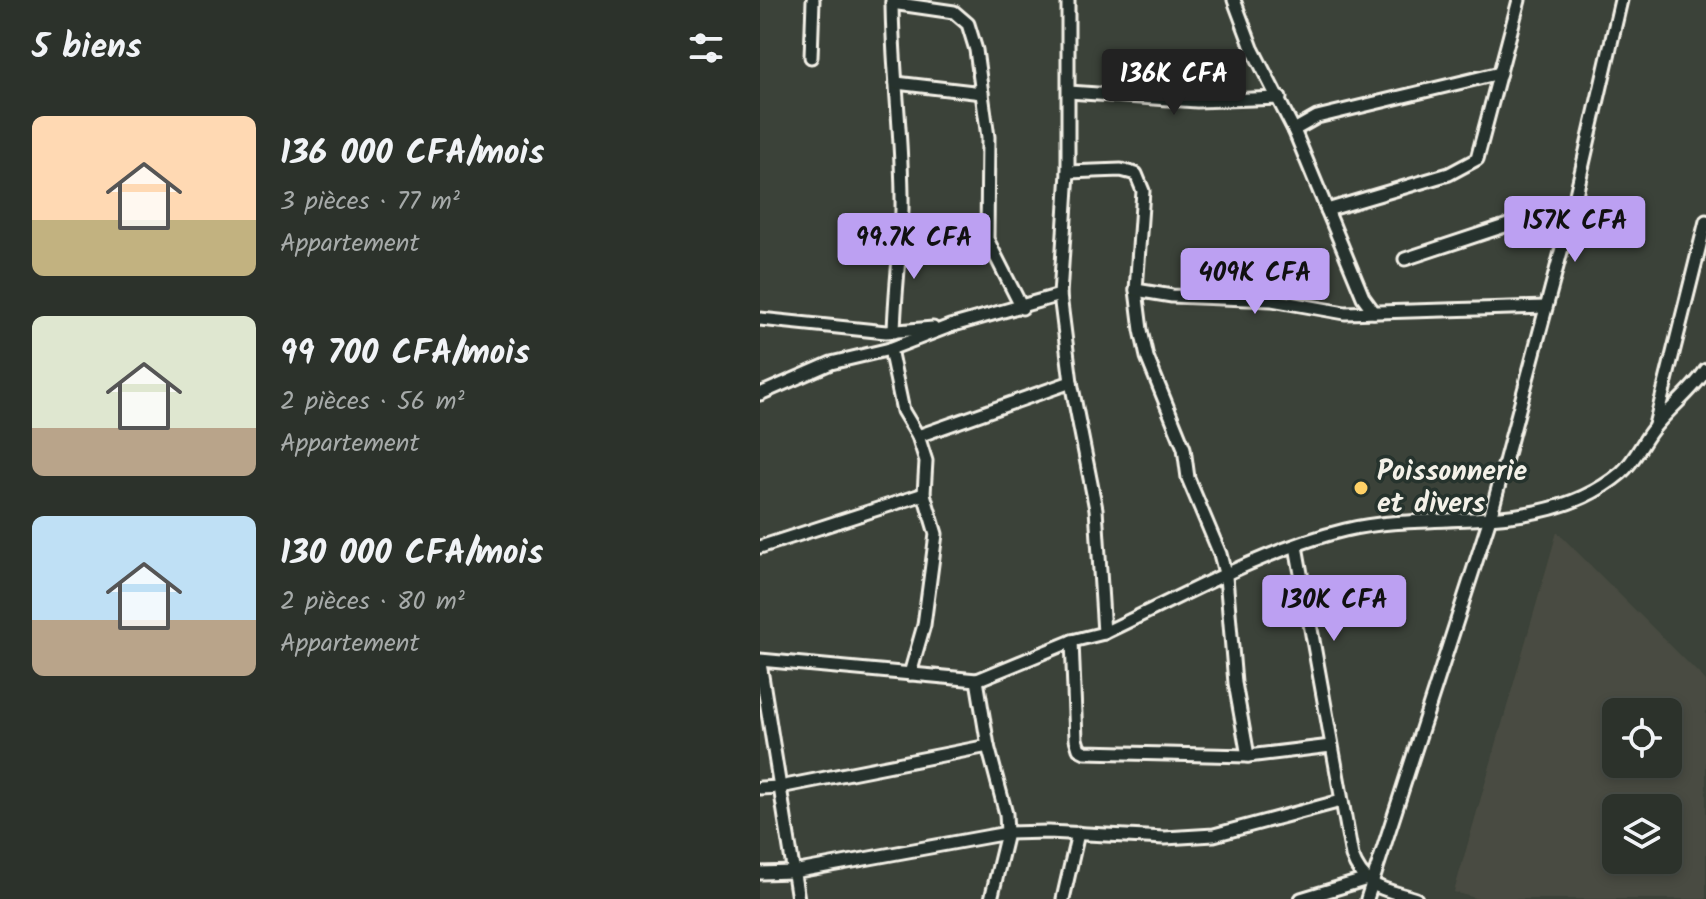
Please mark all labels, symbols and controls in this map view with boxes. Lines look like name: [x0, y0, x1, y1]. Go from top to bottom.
text: 5 biens: [32, 21, 142, 75]
icon: filters: [684, 26, 728, 70]
pin: 136K CFA: [1091, 49, 1257, 117]
text: 136K CFA: [1120, 54, 1228, 96]
text: 136 000 CFA/mois: [280, 127, 544, 181]
icon: home: [96, 148, 192, 244]
text: 3 pièces · 77 m²: [280, 181, 460, 223]
pin: 157K CFA: [1492, 196, 1658, 264]
text: 157K CFA: [1522, 201, 1628, 243]
pin: 99.7K CFA: [822, 213, 1006, 281]
text: 99.7K CFA: [856, 218, 972, 260]
text: Appartement: [280, 223, 420, 265]
pin: 409K CFA: [1172, 248, 1338, 316]
text: 409K CFA: [1199, 253, 1311, 295]
text: 99 700 CFA/mois: [280, 327, 530, 381]
icon: home: [96, 348, 192, 444]
text: 2 pièces · 56 m²: [280, 381, 464, 423]
text: Appartement: [280, 423, 420, 465]
place label: Poissonnerie et divers: [1377, 450, 1527, 527]
marker: Poissonnerie et divers: [1352, 479, 1370, 497]
text: 130 000 CFA/mois: [280, 527, 543, 581]
icon: home: [96, 548, 192, 644]
pin: 130K CFA: [1251, 575, 1417, 643]
text: 130K CFA: [1280, 580, 1388, 622]
text: 2 pièces · 80 m²: [280, 581, 465, 623]
text: Appartement: [280, 623, 420, 665]
map controls: [1602, 698, 1682, 874]
button: locate: [1602, 698, 1682, 778]
button: layers: [1602, 794, 1682, 874]

